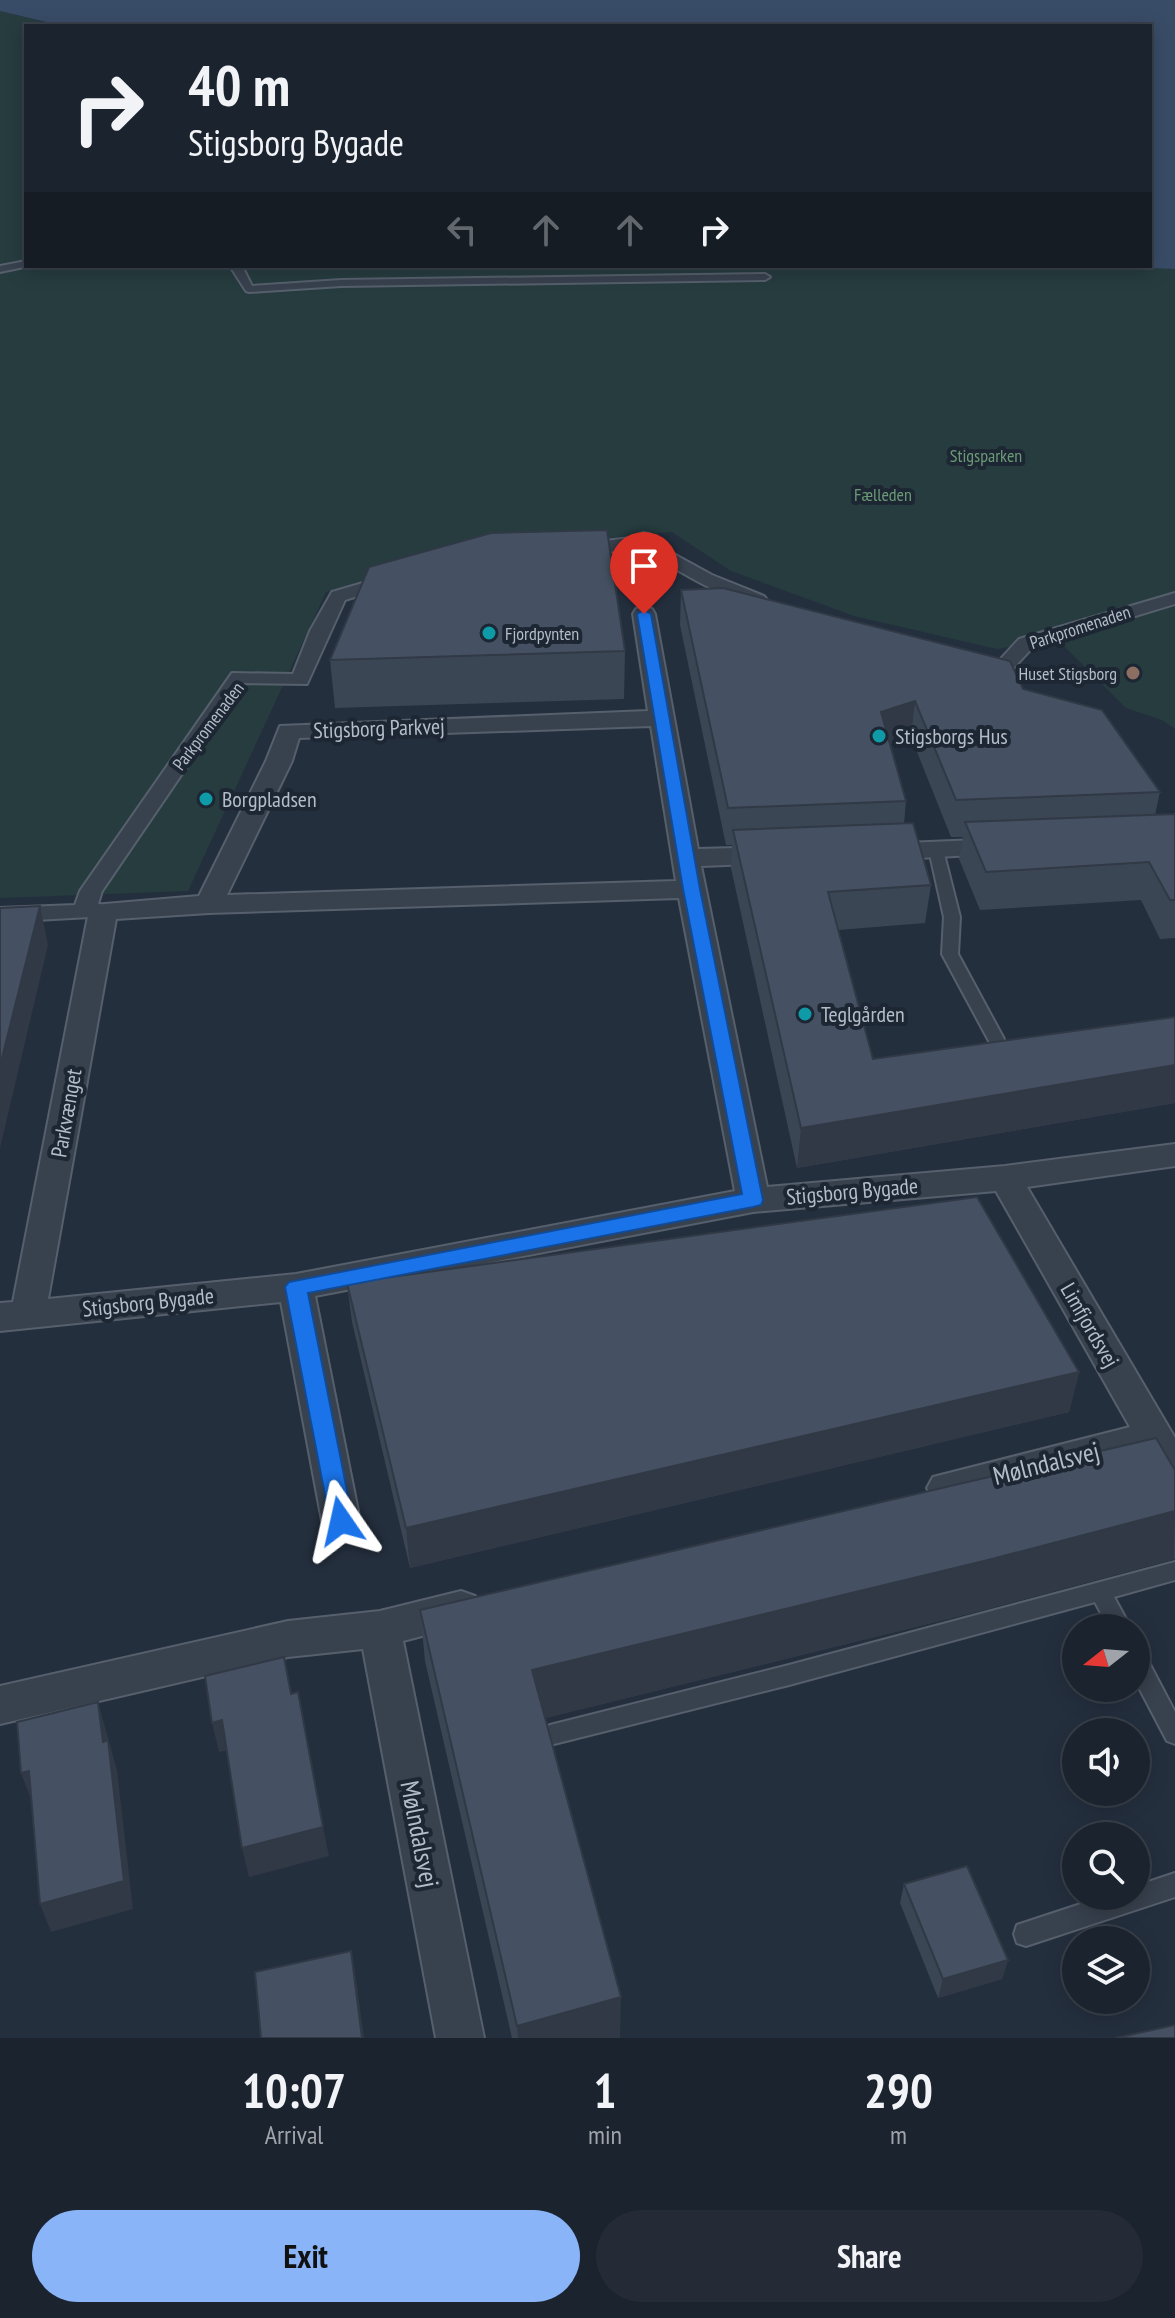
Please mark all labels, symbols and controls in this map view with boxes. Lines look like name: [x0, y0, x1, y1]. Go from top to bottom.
text: 40 m: [188, 49, 290, 121]
icon: right: [56, 56, 160, 160]
text: Stigsborg Bygade: [188, 119, 404, 166]
icon: left: [440, 208, 484, 252]
icon: ahead: [524, 208, 568, 252]
icon: ahead: [608, 208, 652, 252]
icon: right: [692, 208, 736, 252]
park label: Stigsparken: [950, 444, 1022, 467]
park label: Fælleden: [854, 483, 912, 506]
pin: [610, 532, 678, 614]
icon: arrive: [622, 544, 666, 588]
street label: Parkpromenaden: [1027, 600, 1133, 654]
place label: Fjordpynten: [505, 622, 579, 645]
marker: Fjordpynten: [480, 624, 498, 642]
place label: Huset Stigsborg: [1019, 662, 1117, 685]
marker: Huset Stigsborg: [1124, 664, 1142, 682]
street label: Parkpromenaden: [167, 677, 249, 775]
street label: Stigsborg Parkvej: [313, 712, 445, 744]
place label: Stigsborgs Hus: [895, 722, 1008, 750]
marker: Stigsborgs Hus: [870, 727, 888, 745]
place label: Borgpladsen: [222, 785, 317, 813]
marker: Borgpladsen: [197, 790, 215, 808]
place label: Teglgården: [821, 1000, 905, 1028]
marker: Teglgården: [796, 1005, 814, 1023]
street label: Parkvænget: [44, 1066, 88, 1160]
street label: Stigsborg Bygade: [785, 1171, 919, 1211]
street label: Limfjordsvej: [1055, 1278, 1125, 1372]
street label: Stigsborg Bygade: [81, 1281, 215, 1323]
street label: Mølndalsvej: [989, 1434, 1103, 1492]
position arrow: [299, 1479, 383, 1563]
north arrow: [1062, 1614, 1150, 1702]
map controls: [1062, 1614, 1150, 2014]
button: sound: [1062, 1718, 1150, 1806]
street label: Mølndalsvej: [393, 1778, 447, 1890]
button: search: [1062, 1822, 1150, 1910]
button: layers: [1062, 1926, 1150, 2014]
text: 10:07: [242, 2059, 346, 2121]
text: 1: [594, 2059, 616, 2121]
text: 290: [864, 2059, 933, 2121]
text: Arrival: [265, 2118, 323, 2151]
text: min: [588, 2118, 622, 2151]
text: m: [890, 2118, 907, 2151]
button: Exit: [32, 2210, 580, 2302]
button: Share: [596, 2210, 1143, 2302]

